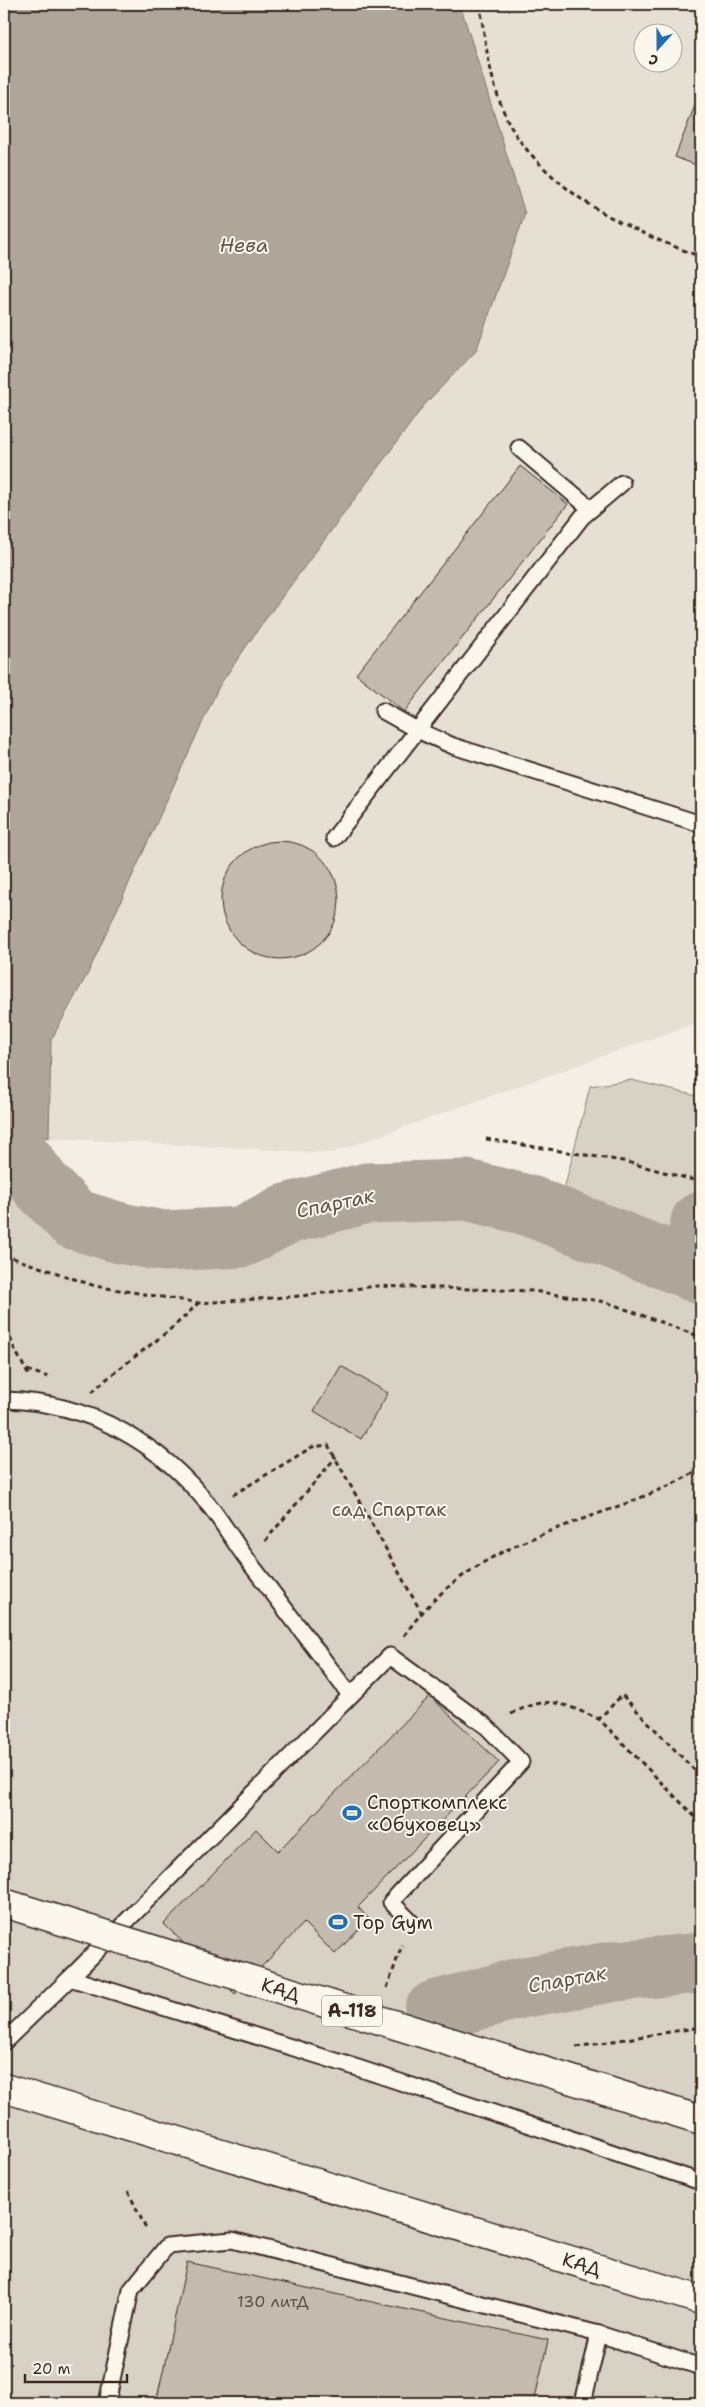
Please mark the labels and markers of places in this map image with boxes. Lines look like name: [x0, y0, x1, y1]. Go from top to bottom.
place label: Спорткомплекс «Обуховец»: [367, 1790, 508, 1837]
sports icon: Спорткомплекс «Обуховец»: [341, 1802, 363, 1824]
place label: Top Gym: [353, 1910, 433, 1935]
sports icon: Top Gym: [327, 1911, 349, 1933]

